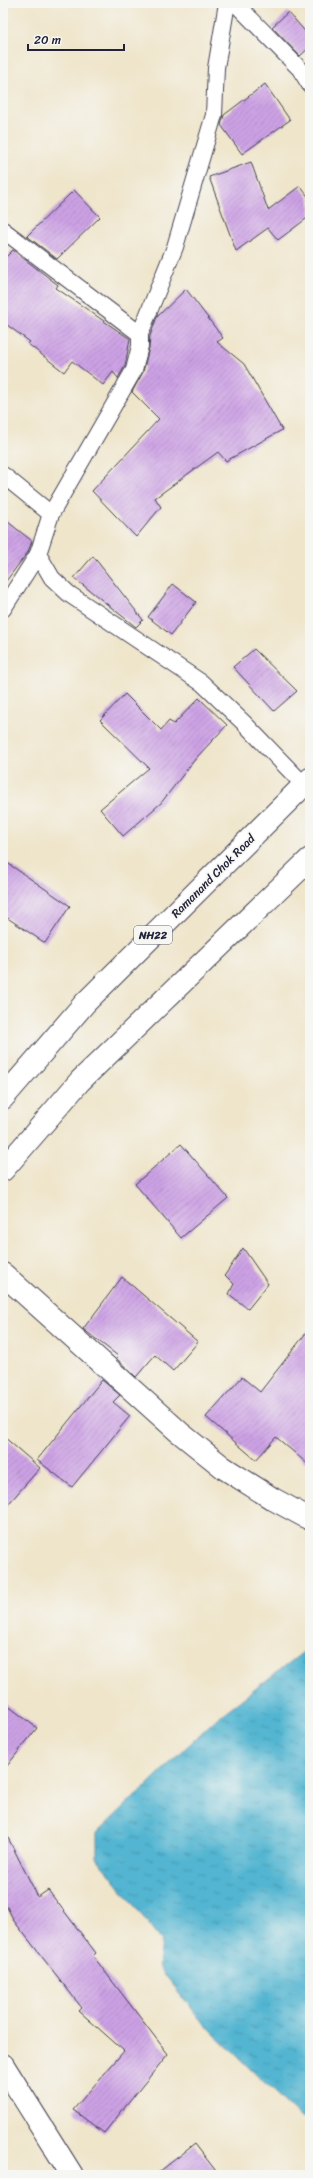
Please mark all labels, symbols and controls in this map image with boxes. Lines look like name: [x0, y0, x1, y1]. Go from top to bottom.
scale bar: [28, 26, 124, 52]
text: 20 m: [34, 29, 61, 51]
street label: Ramanand Chok Road: [166, 827, 262, 923]
road number: NH22: [134, 926, 172, 944]

